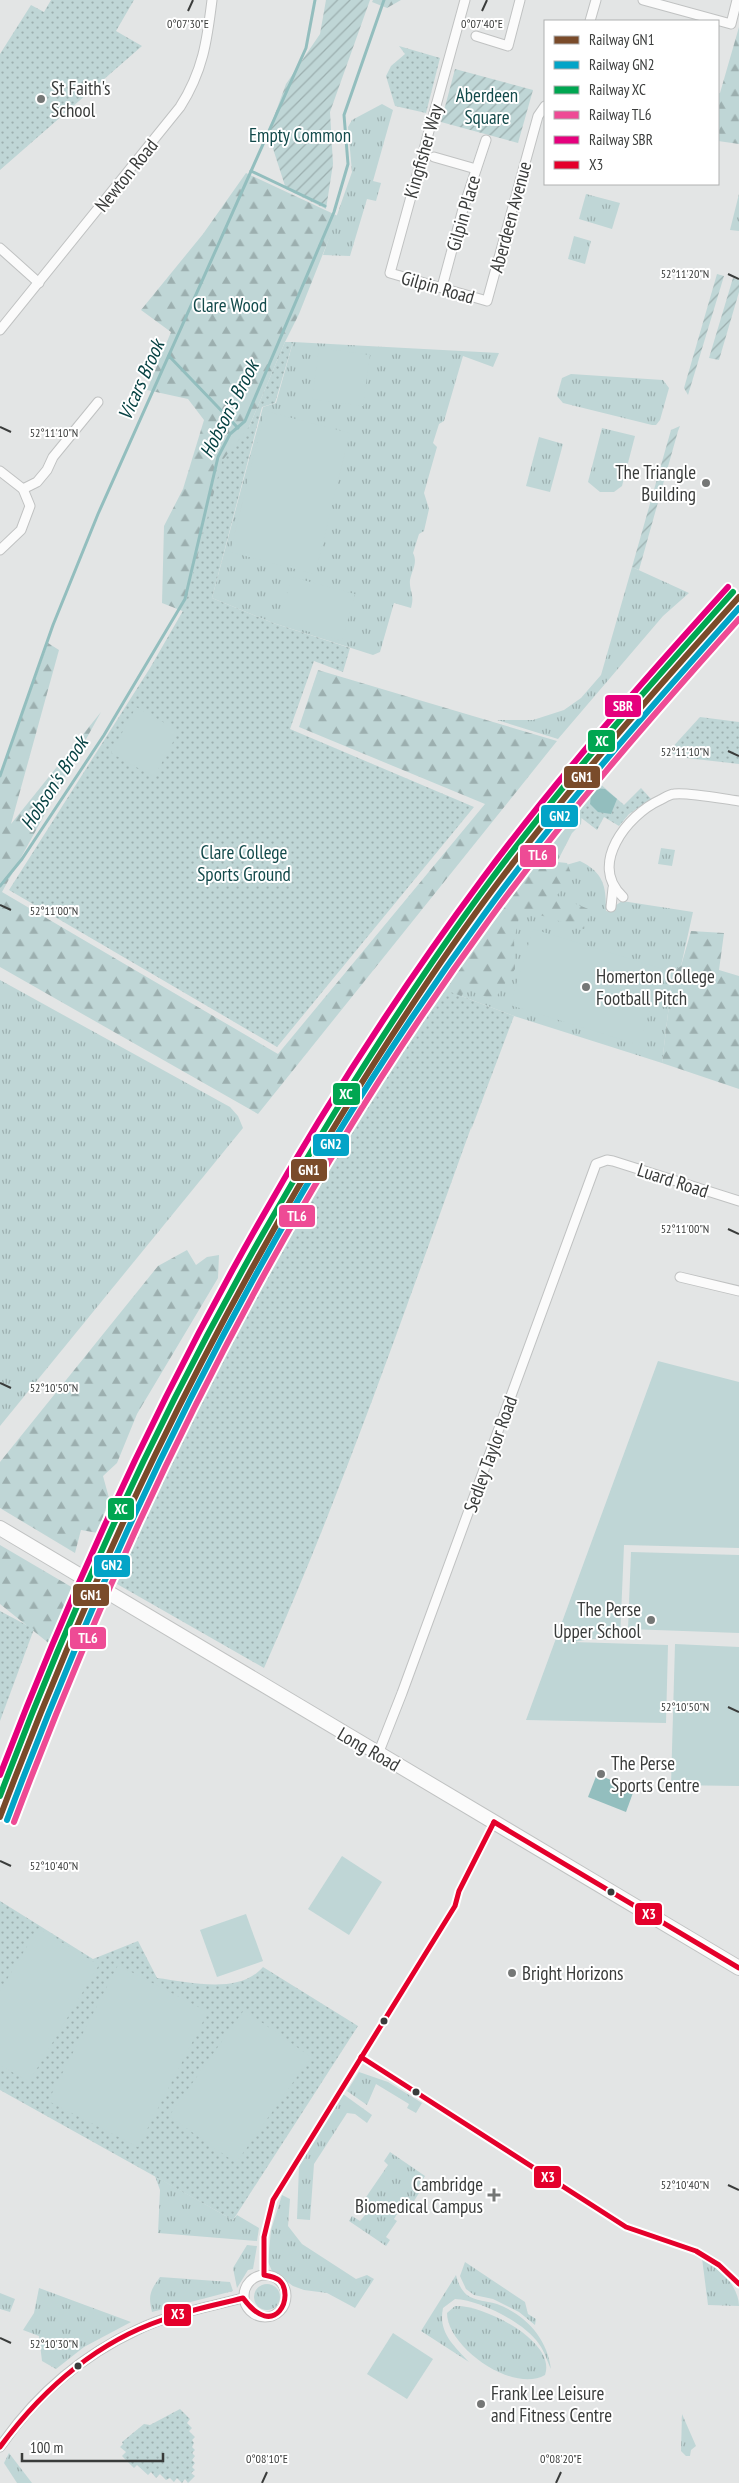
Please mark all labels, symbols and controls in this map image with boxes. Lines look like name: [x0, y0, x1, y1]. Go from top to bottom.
text: 0°07'30"E: [167, 16, 209, 31]
text: 0°07'40"E: [461, 16, 503, 31]
legend: [544, 20, 719, 185]
text: Railway GN1: [589, 30, 654, 49]
text: Railway GN2: [589, 55, 654, 74]
place label: St Faith's School: [51, 76, 110, 122]
text: Railway XC: [589, 80, 646, 99]
park label: Aberdeen Square: [456, 83, 518, 129]
marker: St Faith's School: [35, 93, 47, 105]
street label: Kingfisher Way: [398, 100, 448, 201]
text: Railway TL6: [589, 105, 652, 124]
park label: Empty Common: [249, 123, 351, 147]
text: Railway SBR: [589, 130, 653, 149]
street label: Newton Road: [89, 134, 163, 216]
text: X3: [589, 155, 603, 174]
street label: Aberdeen Avenue: [484, 159, 536, 275]
street label: Gilpin Place: [441, 172, 485, 254]
street label: Gilpin Road: [399, 265, 477, 309]
text: 52°11'20"N: [661, 266, 709, 281]
park label: Clare Wood: [193, 293, 267, 317]
water label: Vicars Brook: [112, 334, 171, 424]
water label: Hobson's Brook: [193, 354, 266, 462]
text: 52°11'10"N: [30, 425, 78, 440]
place label: The Triangle Building: [615, 460, 696, 506]
marker: The Triangle Building: [700, 477, 712, 489]
line badge: SBR: [604, 694, 642, 718]
text: SBR: [613, 697, 633, 715]
line badge: XC: [587, 729, 616, 753]
water label: Hobson's Brook: [14, 730, 95, 834]
text: XC: [595, 732, 609, 750]
text: 52°11'10"N: [661, 744, 709, 759]
line badge: GN1: [563, 765, 601, 789]
text: GN1: [571, 768, 593, 786]
line badge: GN2: [540, 804, 579, 828]
text: GN2: [549, 807, 571, 825]
park label: Clare College Sports Ground: [197, 840, 291, 886]
line badge: TL6: [519, 844, 557, 868]
text: TL6: [528, 846, 548, 864]
text: 52°11'00"N: [30, 903, 78, 918]
place label: Homerton College Football Pitch: [596, 964, 715, 1010]
marker: Homerton College Football Pitch: [580, 981, 592, 993]
line badge: XC: [332, 1082, 361, 1106]
text: XC: [339, 1085, 353, 1103]
line badge: GN2: [312, 1133, 350, 1157]
text: GN2: [320, 1135, 342, 1153]
street label: Luard Road: [634, 1157, 712, 1203]
line badge: GN1: [290, 1158, 328, 1182]
text: GN1: [298, 1161, 320, 1179]
line badge: TL6: [278, 1204, 316, 1228]
text: TL6: [287, 1207, 307, 1225]
text: 52°11'00"N: [661, 1221, 709, 1236]
text: 52°10'50"N: [30, 1380, 78, 1395]
street label: Sedley Taylor Road: [458, 1392, 522, 1516]
line badge: XC: [107, 1497, 135, 1521]
text: XC: [114, 1500, 128, 1518]
line badge: GN2: [93, 1554, 131, 1578]
text: GN2: [101, 1556, 123, 1574]
line badge: GN1: [72, 1583, 110, 1607]
text: GN1: [80, 1586, 102, 1604]
place label: The Perse Upper School: [553, 1597, 642, 1643]
marker: The Perse Upper School: [645, 1614, 657, 1626]
line badge: TL6: [69, 1626, 107, 1650]
text: TL6: [78, 1629, 98, 1647]
text: 52°10'50"N: [661, 1699, 709, 1714]
street label: Long Road: [333, 1722, 405, 1776]
place label: The Perse Sports Centre: [611, 1751, 700, 1797]
marker: The Perse Sports Centre: [595, 1768, 607, 1780]
text: 52°10'40"N: [30, 1858, 78, 1873]
unlabelled marker: [606, 1887, 616, 1897]
line badge: X3: [634, 1902, 663, 1926]
text: X3: [642, 1905, 656, 1923]
place label: Bright Horizons: [522, 1961, 623, 1985]
marker: Bright Horizons: [506, 1967, 518, 1979]
unlabelled marker: [379, 2016, 389, 2026]
unlabelled marker: [411, 2087, 421, 2097]
line badge: X3: [533, 2165, 562, 2189]
text: X3: [541, 2168, 555, 2186]
place label: Cambridge Biomedical Campus: [355, 2172, 483, 2218]
text: 52°10'40"N: [661, 2177, 709, 2192]
marker: Cambridge Biomedical Campus: [487, 2188, 501, 2202]
line badge: X3: [163, 2303, 192, 2327]
text: X3: [171, 2305, 185, 2323]
text: 52°10'30"N: [30, 2336, 78, 2351]
unlabelled marker: [73, 2361, 83, 2371]
place label: Frank Lee Leisure and Fitness Centre: [491, 2381, 612, 2427]
marker: Frank Lee Leisure and Fitness Centre: [475, 2398, 487, 2410]
scale bar: [22, 2430, 164, 2462]
text: 100 m: [30, 2438, 63, 2457]
text: 0°08'10"E: [246, 2451, 288, 2466]
text: 0°08'20"E: [540, 2451, 582, 2466]

